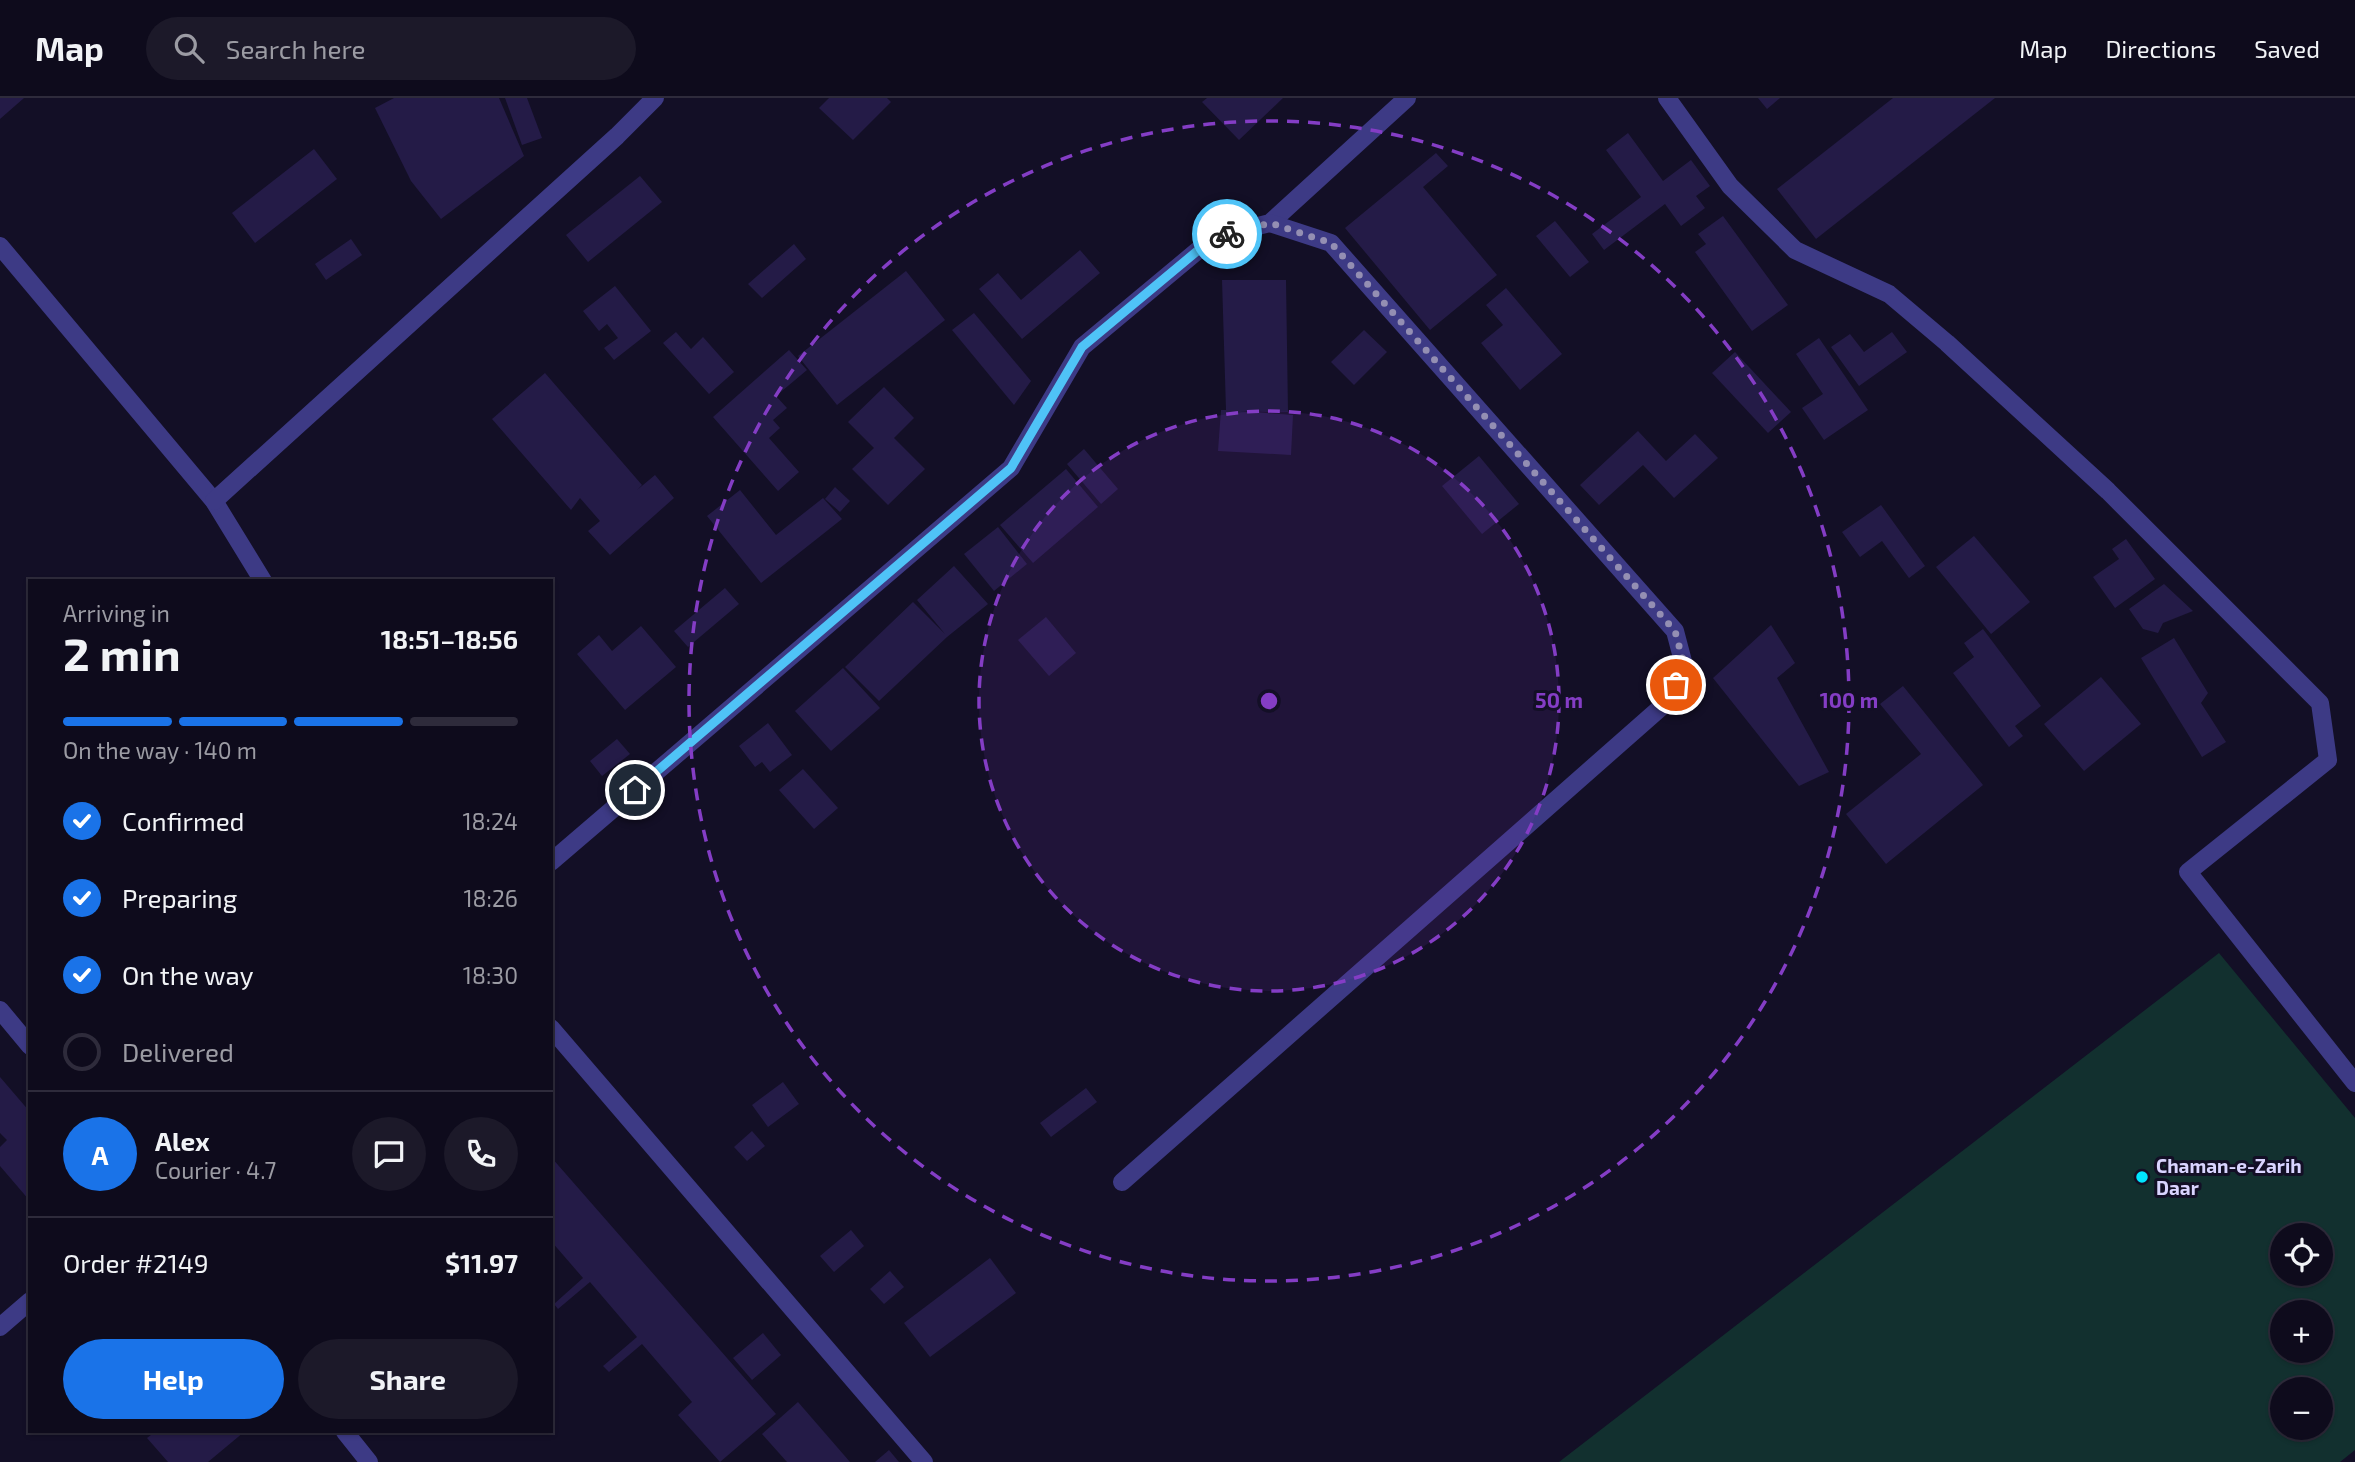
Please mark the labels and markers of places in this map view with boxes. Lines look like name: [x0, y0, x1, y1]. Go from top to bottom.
pin: [1646, 655, 1706, 715]
centre of rings: [1257, 689, 1281, 713]
pin: [605, 760, 665, 820]
place label: Chaman-e-Zarih Daar: [2156, 1154, 2302, 1199]
marker: Chaman-e-Zarih Daar: [2134, 1169, 2150, 1185]

